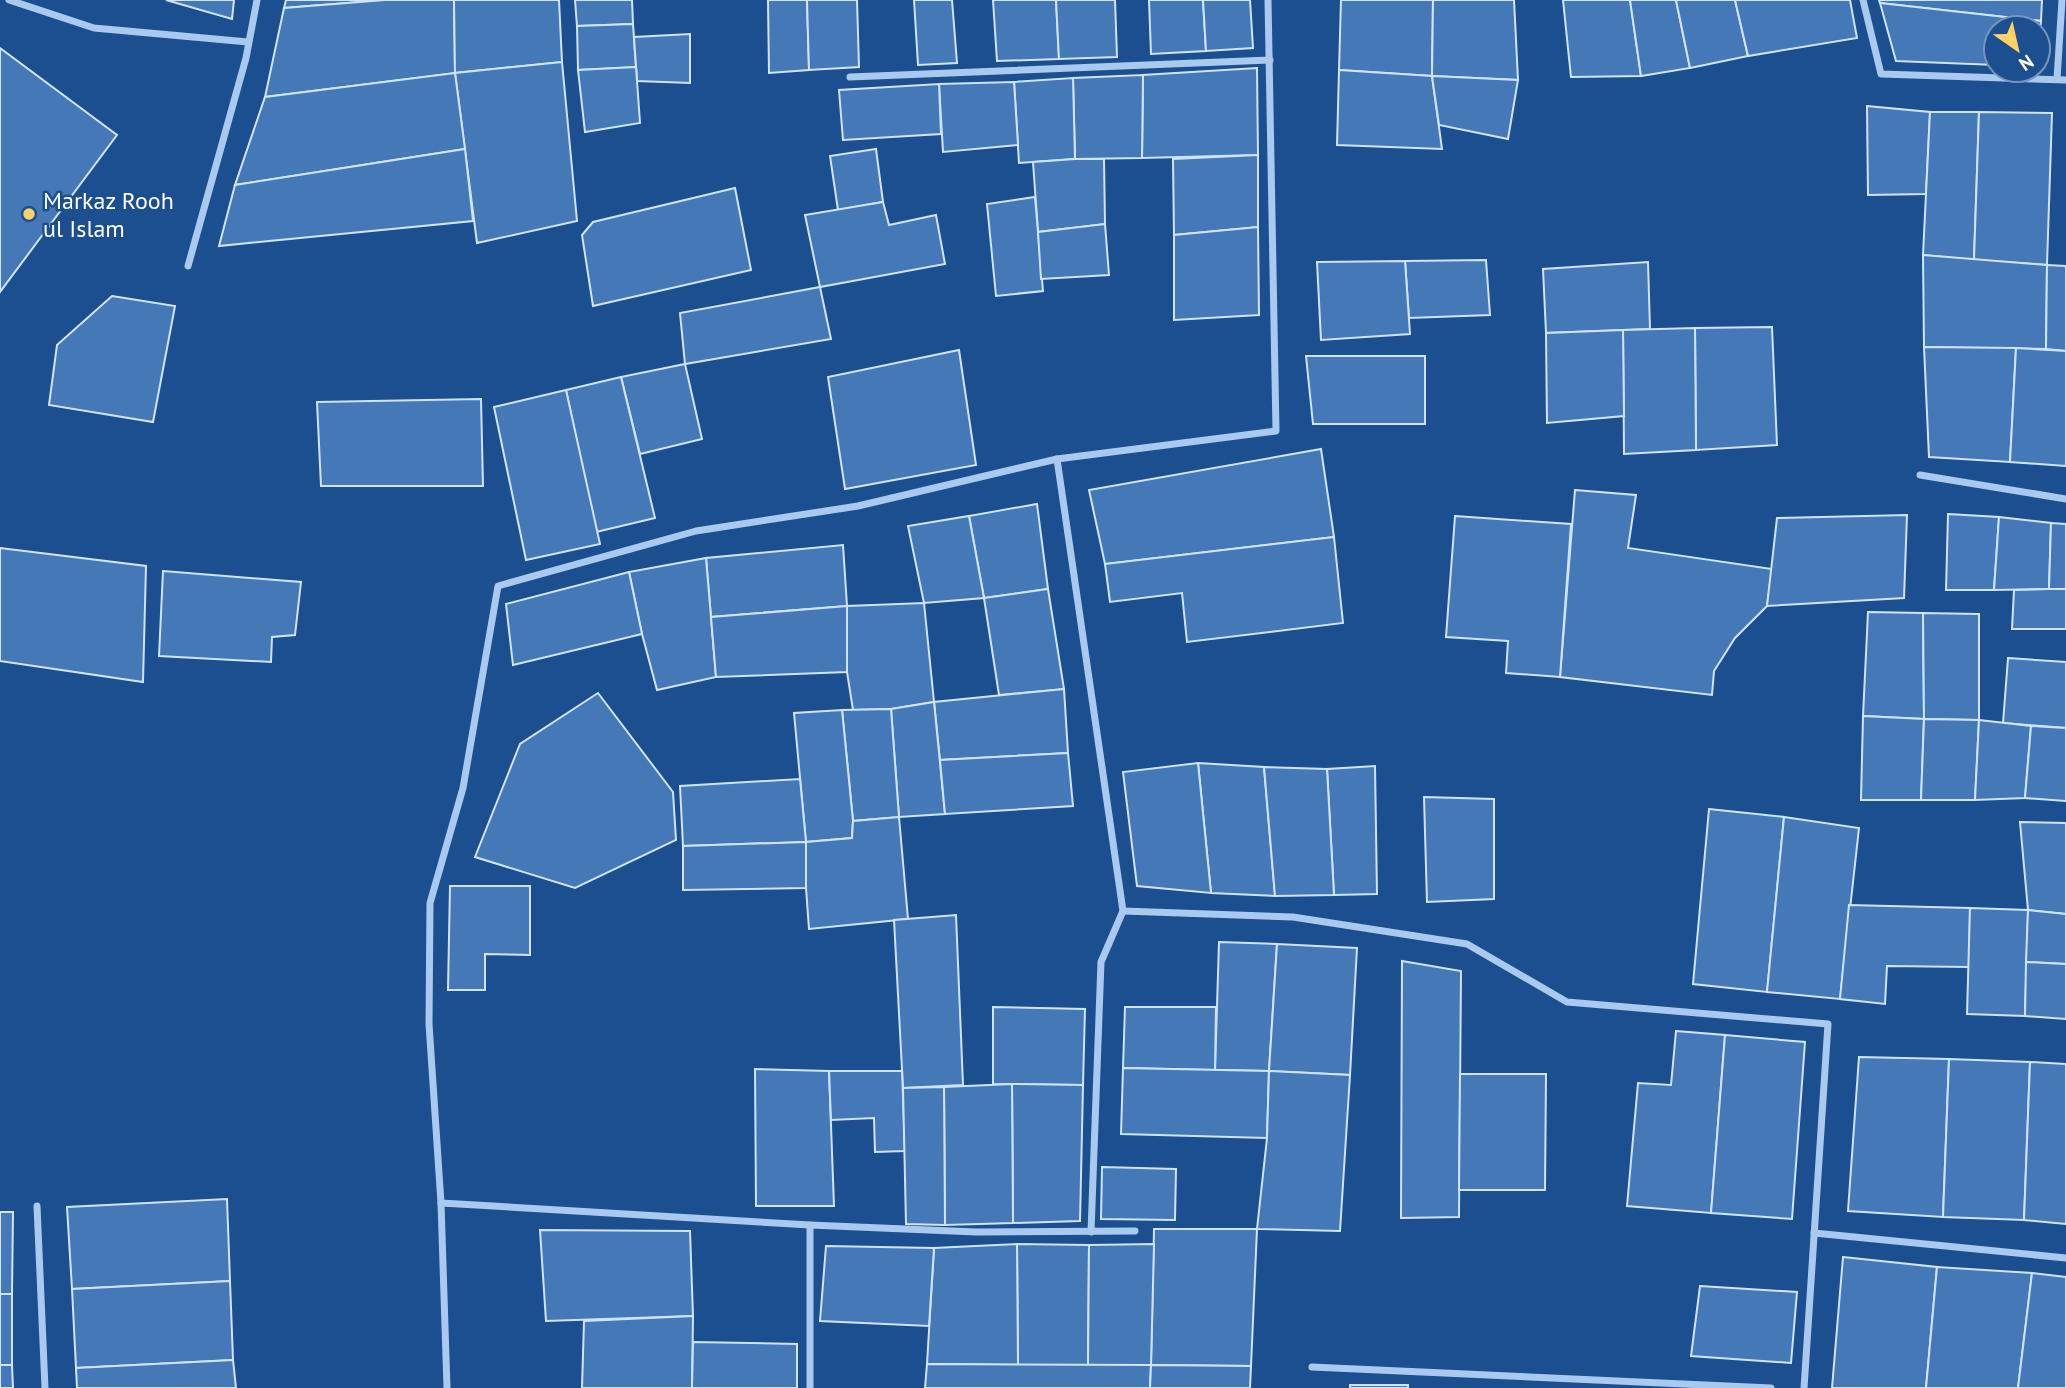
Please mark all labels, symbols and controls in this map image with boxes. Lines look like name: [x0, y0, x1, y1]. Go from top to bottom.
north arrow: [1982, 14, 2052, 84]
text: N: [2015, 50, 2038, 77]
place label: Markaz Rooh ul Islam: [43, 185, 174, 244]
marker: Markaz Rooh ul Islam: [21, 206, 37, 222]

